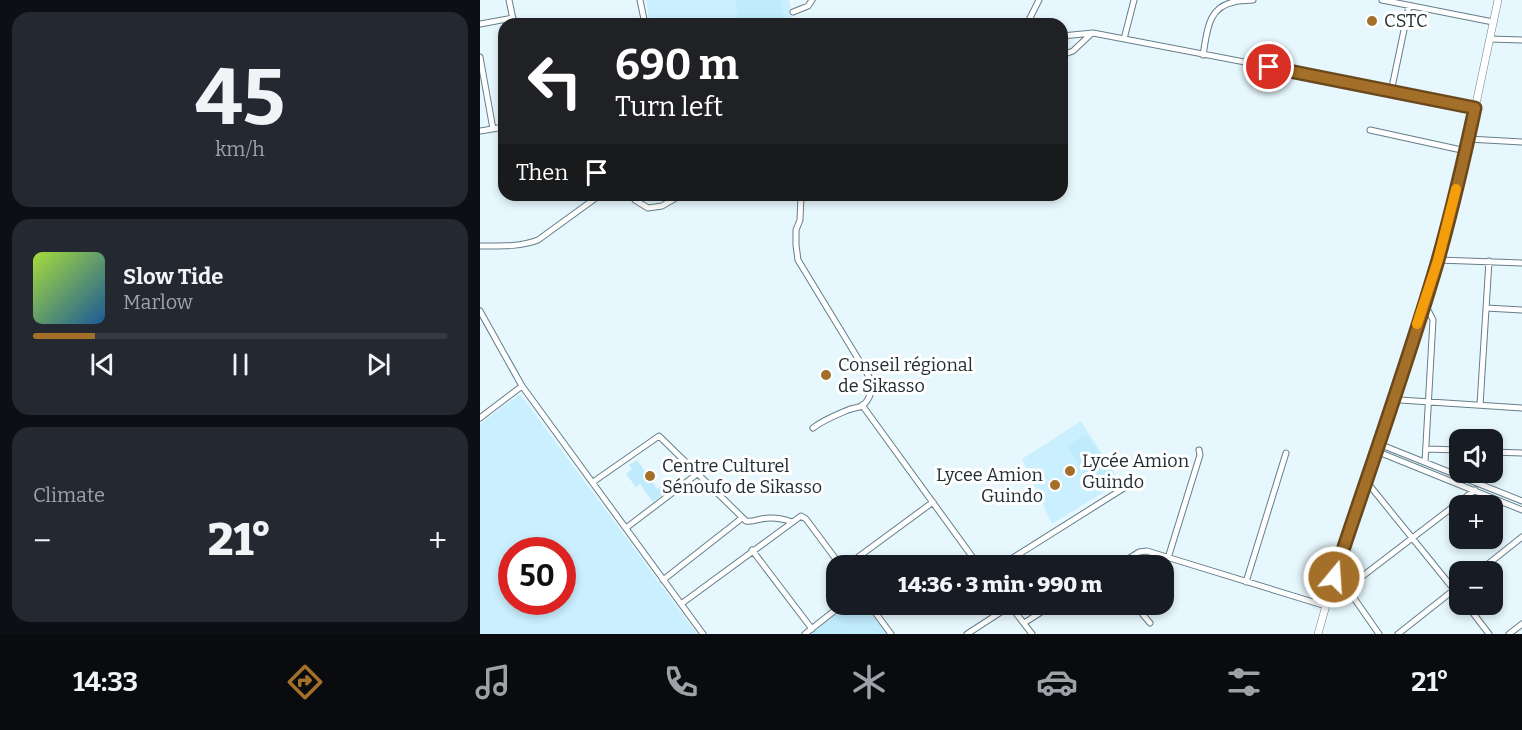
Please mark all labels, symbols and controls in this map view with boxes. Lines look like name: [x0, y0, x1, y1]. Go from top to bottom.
place label: CSTC: [1384, 10, 1428, 32]
marker: CSTC: [1365, 14, 1379, 28]
text: 690 m: [615, 40, 739, 90]
pin: [1243, 41, 1294, 92]
icon: left: [516, 42, 594, 120]
icon: arrive: [1252, 50, 1285, 83]
text: 45: [195, 51, 285, 145]
text: Turn left: [615, 91, 723, 123]
text: km/h: [215, 137, 265, 161]
icon: arrive: [580, 156, 613, 189]
text: Then: [516, 159, 568, 186]
text: Slow Tide: [123, 263, 223, 290]
text: Marlow: [123, 290, 193, 314]
icon: previous: [86, 348, 119, 381]
icon: pause: [224, 348, 257, 381]
icon: next: [362, 348, 395, 381]
place label: Conseil régional de Sikasso: [838, 354, 973, 397]
marker: Conseil régional de Sikasso: [819, 368, 833, 382]
map controls: [1449, 429, 1503, 615]
button: sound: [1449, 429, 1503, 483]
place label: Lycée Amion Guindo: [1082, 450, 1190, 493]
place label: Centre Culturel Sénoufo de Sikasso: [662, 455, 822, 498]
place label: Lycee Amion Guindo: [936, 464, 1044, 507]
marker: Lycée Amion Guindo: [1063, 464, 1077, 478]
marker: Centre Culturel Sénoufo de Sikasso: [643, 469, 657, 483]
marker: Lycee Amion Guindo: [1048, 478, 1062, 492]
text: Climate: [33, 483, 105, 507]
button: +: [1449, 495, 1503, 549]
text: 21°: [208, 513, 272, 567]
text: −: [33, 521, 51, 561]
text: +: [428, 521, 447, 561]
speed limit sign: 50: [498, 537, 576, 615]
position arrow: [1302, 545, 1366, 609]
button: −: [1449, 561, 1503, 615]
text: 14:36 · 3 min · 990 m: [898, 571, 1102, 598]
icon: directions: [284, 661, 326, 703]
icon: music: [472, 661, 514, 703]
icon: phone: [660, 661, 702, 703]
icon: climate: [848, 661, 890, 703]
icon: car: [1036, 661, 1078, 703]
icon: filters: [1223, 661, 1265, 703]
text: 14:33: [73, 666, 138, 698]
text: 21°: [1411, 666, 1449, 698]

